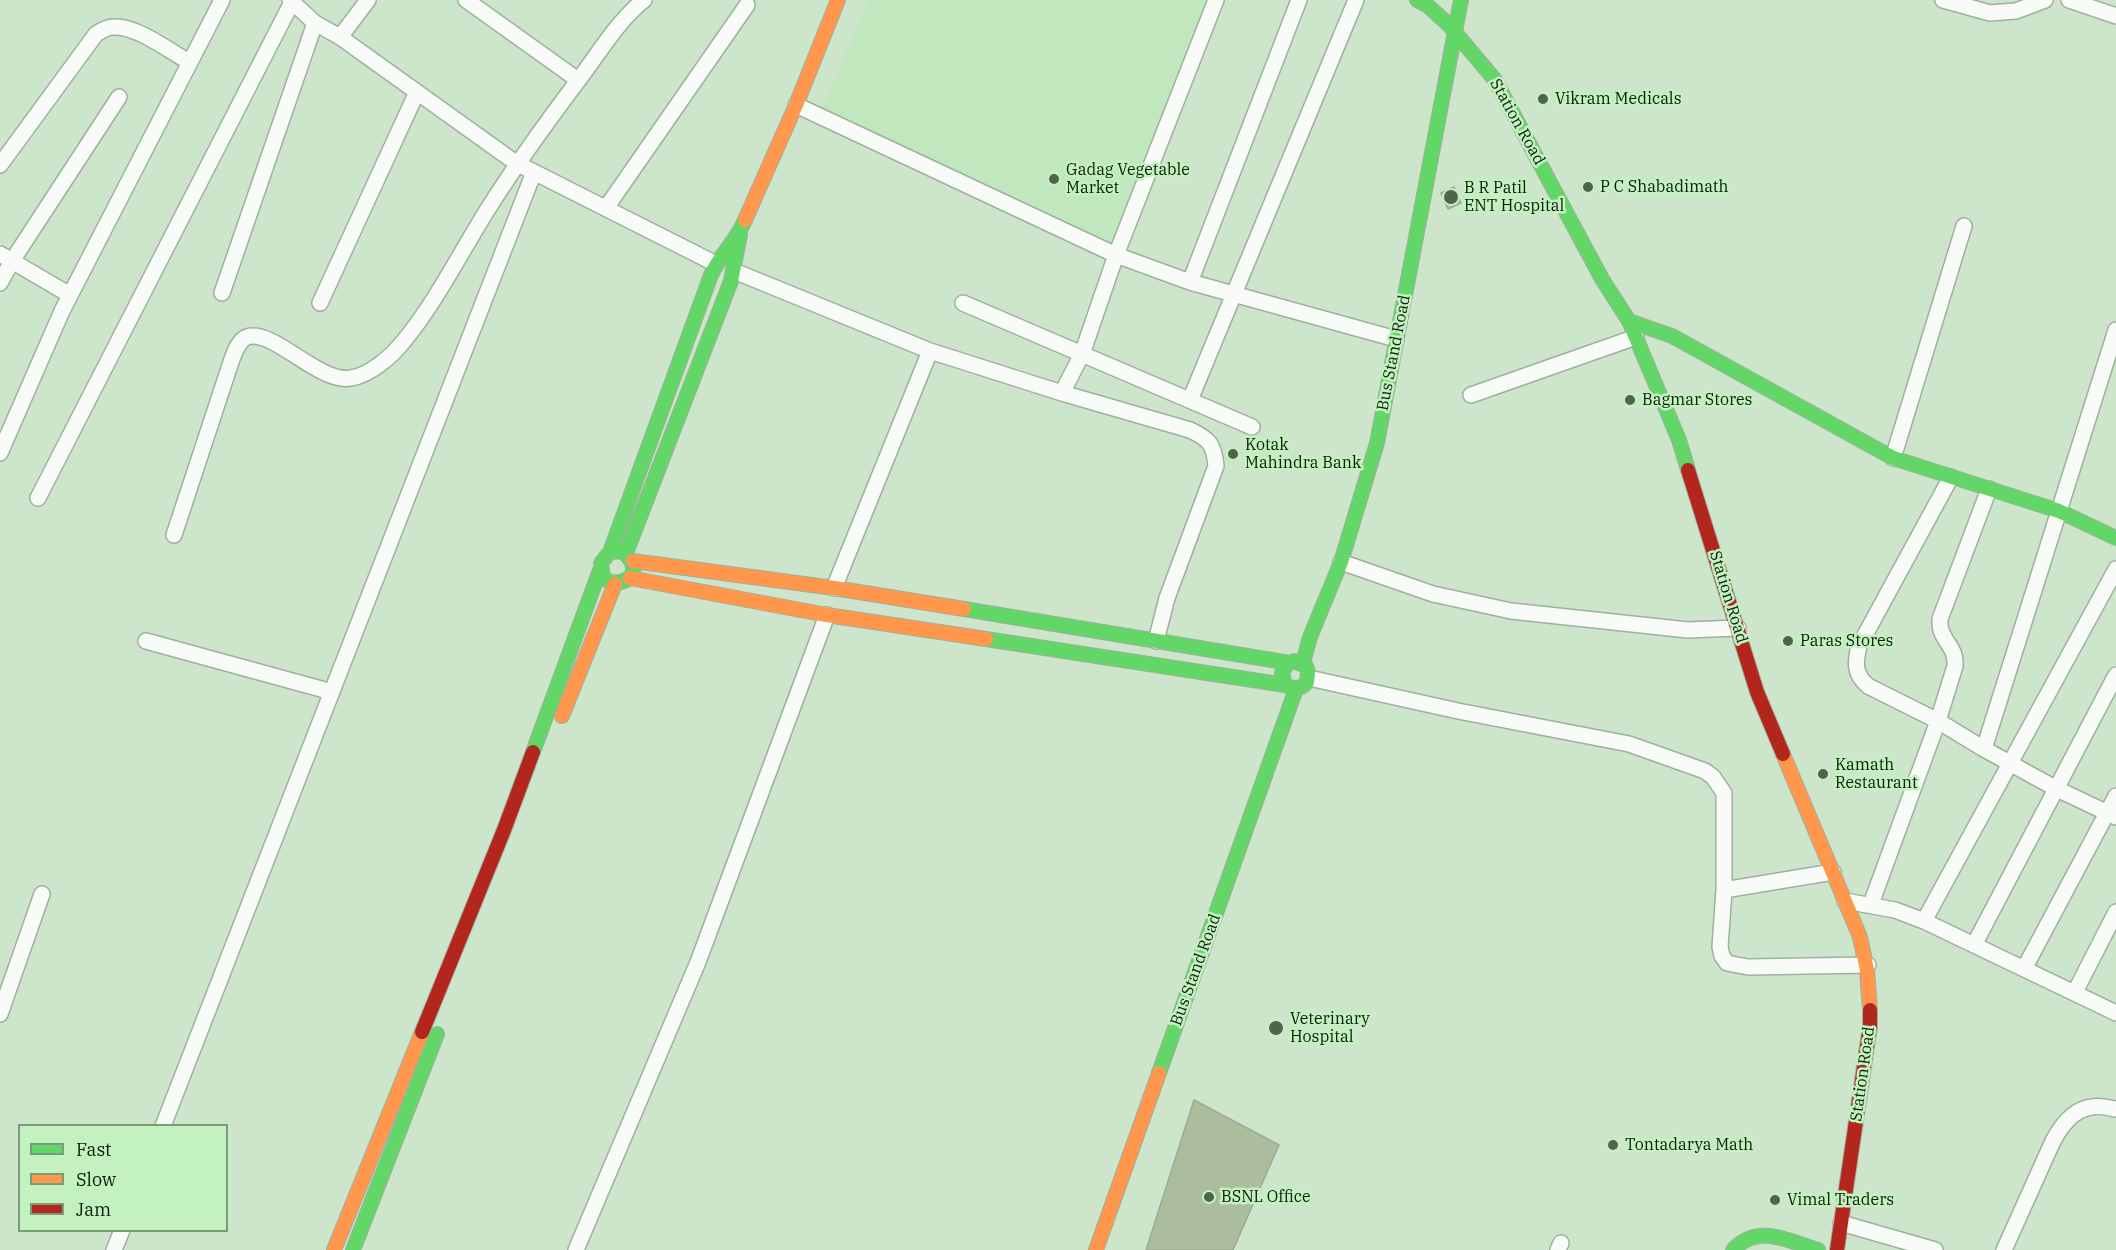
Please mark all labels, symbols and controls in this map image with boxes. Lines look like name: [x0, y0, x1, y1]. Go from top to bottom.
street label: Station Road: [1485, 76, 1549, 168]
place label: Vikram Medicals: [1555, 89, 1681, 109]
marker: Vikram Medicals: [1536, 92, 1550, 106]
place label: Gadag Vegetable Market: [1066, 160, 1190, 198]
marker: Gadag Vegetable Market: [1047, 172, 1061, 186]
place label: P C Shabadimath: [1600, 177, 1728, 197]
place label: B R Patil ENT Hospital: [1464, 178, 1564, 216]
marker: P C Shabadimath: [1581, 180, 1595, 194]
marker: B R Patil ENT Hospital: [1442, 188, 1460, 206]
street label: Bus Stand Road: [1373, 293, 1415, 413]
place label: Bagmar Stores: [1642, 390, 1752, 410]
marker: Bagmar Stores: [1623, 393, 1637, 407]
place label: Kotak Mahindra Bank: [1245, 435, 1361, 473]
marker: Kotak Mahindra Bank: [1226, 447, 1240, 461]
street label: Station Road: [1705, 549, 1751, 645]
place label: Paras Stores: [1800, 631, 1893, 651]
marker: Paras Stores: [1781, 634, 1795, 648]
place label: Kamath Restaurant: [1835, 755, 1918, 793]
marker: Kamath Restaurant: [1816, 767, 1830, 781]
street label: Bus Stand Road: [1167, 911, 1225, 1029]
place label: Veterinary Hospital: [1290, 1009, 1370, 1047]
marker: Veterinary Hospital: [1267, 1019, 1285, 1037]
street label: Station Road: [1847, 1025, 1879, 1123]
legend: [18, 1124, 228, 1232]
place label: Tontadarya Math: [1625, 1135, 1753, 1155]
text: Fast: [76, 1138, 111, 1161]
marker: Tontadarya Math: [1606, 1138, 1620, 1152]
text: Slow: [76, 1168, 116, 1191]
place label: BSNL Office: [1221, 1187, 1311, 1207]
marker: BSNL Office: [1202, 1190, 1216, 1204]
place label: Vimal Traders: [1787, 1190, 1894, 1210]
marker: Vimal Traders: [1768, 1193, 1782, 1207]
text: Jam: [76, 1198, 111, 1221]

